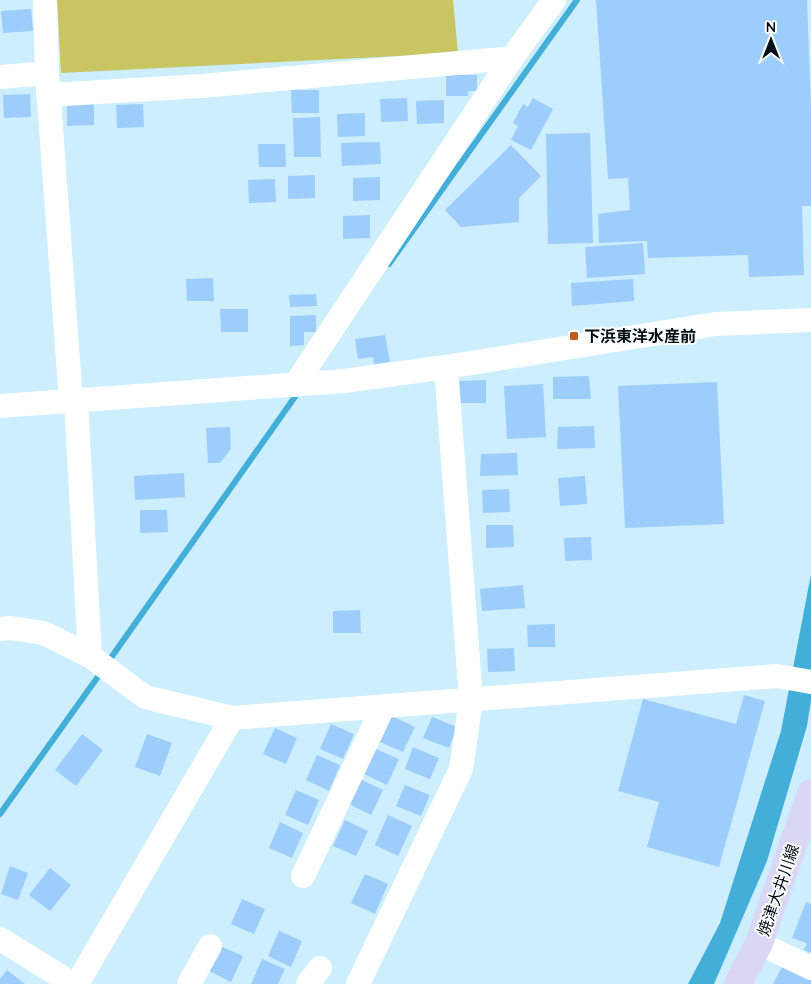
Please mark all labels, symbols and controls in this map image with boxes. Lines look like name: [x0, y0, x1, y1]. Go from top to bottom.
north arrow: [746, 15, 796, 65]
text: N: [766, 18, 776, 36]
place label: 下浜東洋水産前: [584, 326, 696, 346]
marker: 下浜東洋水産前: [568, 330, 580, 342]
street label: 焼津大井川線: [753, 841, 803, 939]

